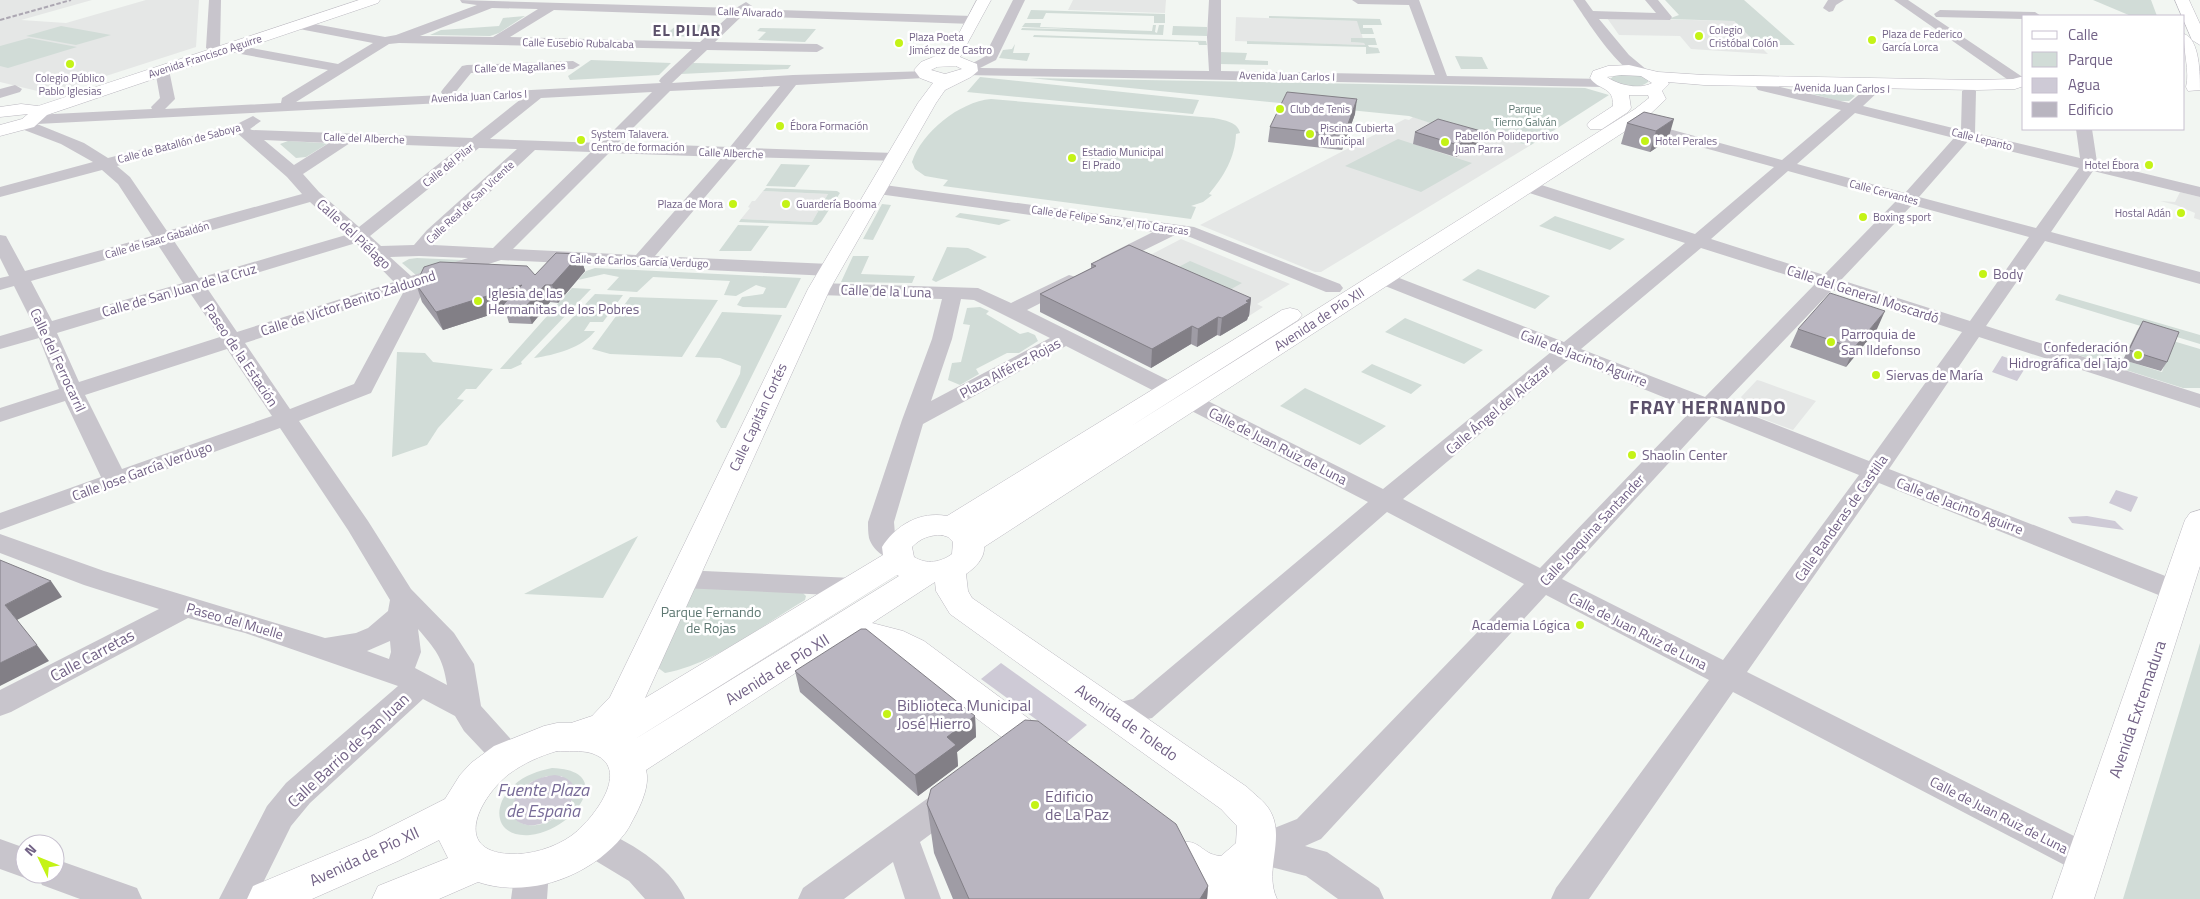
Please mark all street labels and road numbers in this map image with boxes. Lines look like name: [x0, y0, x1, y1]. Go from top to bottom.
street label: Calle Alvarado: [717, 3, 783, 21]
street label: Avenida Francisco Aguirre: [146, 30, 264, 82]
street label: Calle Eusebio Rubalcaba: [522, 34, 634, 52]
street label: Calle de Magallanes: [474, 57, 566, 77]
street label: Avenida Juan Carlos I: [1239, 67, 1335, 85]
street label: Avenida Juan Carlos I: [1794, 79, 1890, 97]
street label: Avenida Juan Carlos I: [431, 86, 527, 106]
street label: Calle de Batallón de Saboya: [116, 119, 243, 167]
street label: Calle Lepanto: [1950, 124, 2014, 154]
street label: Calle del Alberche: [323, 129, 405, 147]
street label: Calle del Pilar: [419, 139, 477, 191]
street label: Calle Alberche: [698, 144, 764, 162]
street label: Calle Real de San Vicente: [422, 157, 518, 247]
street label: Calle Cervantes: [1848, 175, 1920, 209]
street label: Calle del Piélago: [312, 193, 396, 274]
street label: Calle de Felipe Sanz, el Tío Caracas: [1030, 201, 1190, 239]
street label: Calle de Isaac Gabaldón: [103, 217, 211, 263]
street label: Calle de Carlos García Verdugo: [569, 251, 709, 271]
street label: Calle de San Juan de la Cruz: [99, 257, 259, 322]
street label: Calle del General Moscardó: [1784, 259, 1942, 328]
street label: Calle de Victor Benito Zalduond: [258, 264, 438, 341]
street label: Calle de la Luna: [840, 278, 932, 303]
street label: Avenida de Pío XII: [1269, 281, 1368, 356]
street label: Paseo de la Estación: [199, 299, 284, 411]
street label: Calle del Ferrocarril: [25, 304, 92, 415]
street label: Calle de Jacinto Aguirre: [1518, 324, 1651, 391]
street label: Plaza Alférez Rojas: [955, 332, 1064, 403]
street label: Calle Ángel del Alcázar: [1441, 358, 1555, 459]
street label: Calle Capitán Cortés: [723, 359, 792, 474]
street label: Calle de Juan Ruiz de Luna: [1205, 402, 1351, 490]
street label: Calle Jose García Verdugo: [69, 435, 215, 506]
street label: Calle Banderas de Castilla: [1789, 450, 1892, 585]
street label: Calle Joaquina Santander: [1534, 469, 1649, 590]
street label: Calle de Jacinto Aguirre: [1894, 472, 2027, 539]
street label: Calle de Juan Ruiz de Luna: [1565, 587, 1711, 675]
street label: Paseo del Muelle: [184, 597, 286, 644]
street label: Calle Carretas: [46, 623, 138, 687]
street label: Avenida de Pío XII: [720, 627, 834, 711]
street label: Avenida Extremadura: [2102, 637, 2172, 781]
street label: Avenida de Toledo: [1071, 677, 1183, 767]
street label: Calle Barrio de San Juan: [282, 687, 414, 813]
street label: Calle de Juan Ruiz de Luna: [1926, 771, 2072, 859]
street label: Avenida de Pío XII: [305, 820, 423, 892]

